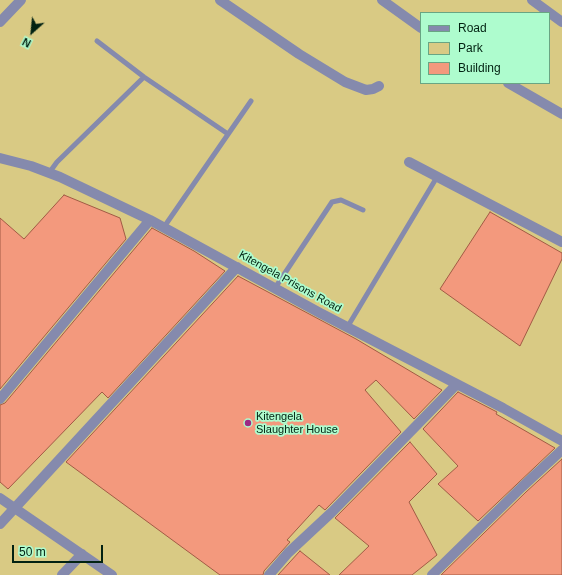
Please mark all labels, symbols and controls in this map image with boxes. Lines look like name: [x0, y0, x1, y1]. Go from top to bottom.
north arrow: [12, 12, 52, 52]
legend: [420, 12, 550, 84]
text: Road: [458, 21, 487, 35]
text: N: [20, 36, 33, 50]
text: Park: [458, 41, 483, 55]
text: Building: [458, 61, 501, 75]
street label: Kitengela Prisons Road: [237, 248, 343, 316]
place label: Kitengela Slaughter House: [256, 410, 338, 436]
marker: Kitengela Slaughter House: [243, 418, 253, 428]
scale bar: [14, 537, 105, 563]
text: 50 m: [19, 545, 46, 559]

